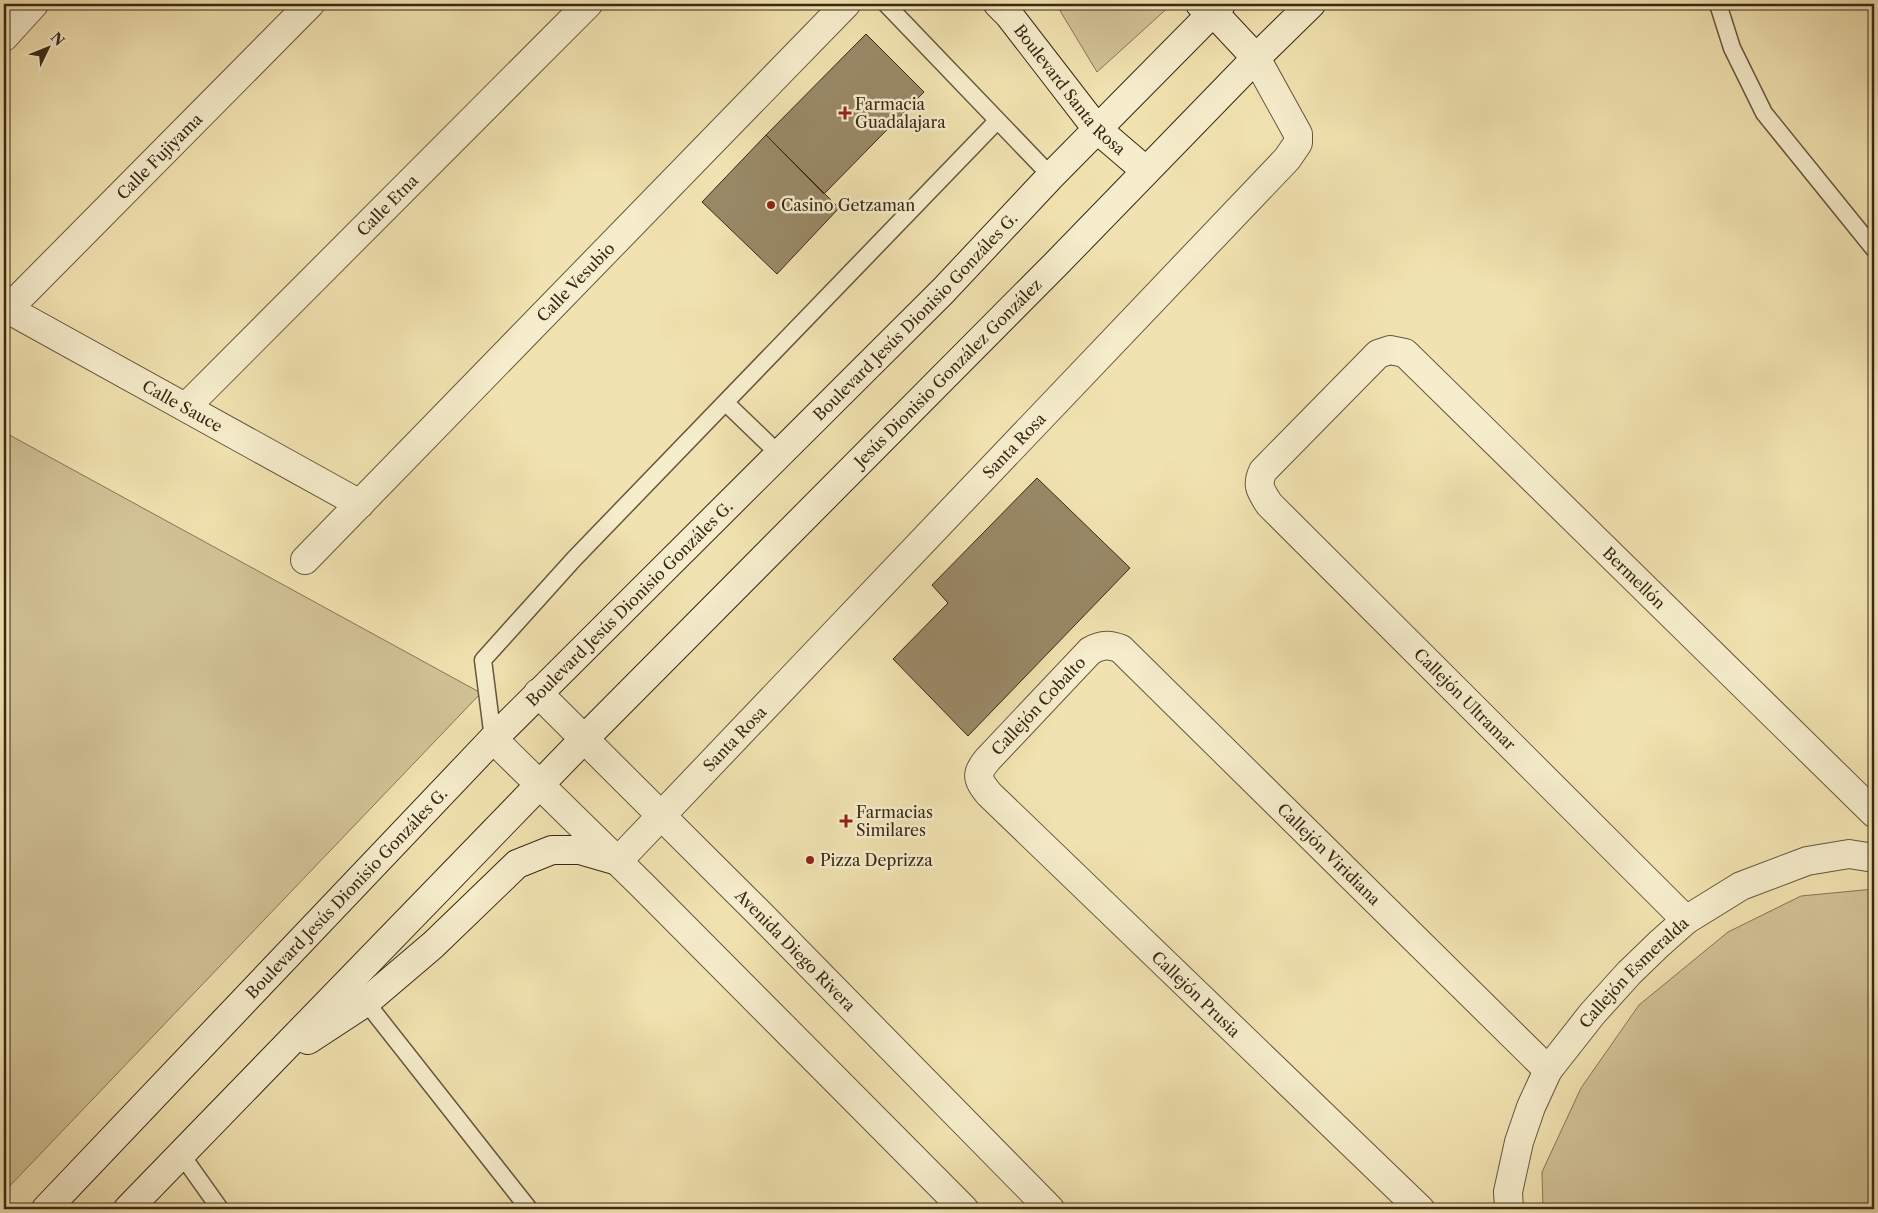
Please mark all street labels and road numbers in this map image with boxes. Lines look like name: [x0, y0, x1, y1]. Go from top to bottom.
street label: Boulevard Santa Rosa: [1010, 20, 1130, 160]
street label: Calle Fujiyama: [112, 109, 207, 204]
street label: Calle Etna: [352, 170, 423, 240]
street label: Boulevard Jesús Dionisio Gonzáles G.: [809, 208, 1022, 425]
street label: Calle Vesubio: [532, 238, 619, 326]
street label: Jesús Dionisio González González: [848, 274, 1046, 474]
street label: Calle Sauce: [139, 376, 226, 436]
street label: Santa Rosa: [978, 408, 1050, 482]
street label: Boulevard Jesús Dionisio Gonzáles G.: [522, 496, 737, 710]
street label: Bermellón: [1599, 543, 1670, 613]
street label: Callejón Ultramar: [1410, 644, 1520, 754]
street label: Callejón Cobalto: [987, 652, 1090, 759]
street label: Santa Rosa: [699, 701, 771, 776]
street label: Boulevard Jesús Dionisio Gonzáles G.: [242, 783, 451, 1003]
street label: Callejón Viridiana: [1273, 799, 1385, 910]
street label: Avenida Diego Rivera: [730, 884, 860, 1016]
street label: Callejón Esmeralda: [1575, 912, 1693, 1032]
street label: Callejón Prusia: [1148, 947, 1245, 1042]

